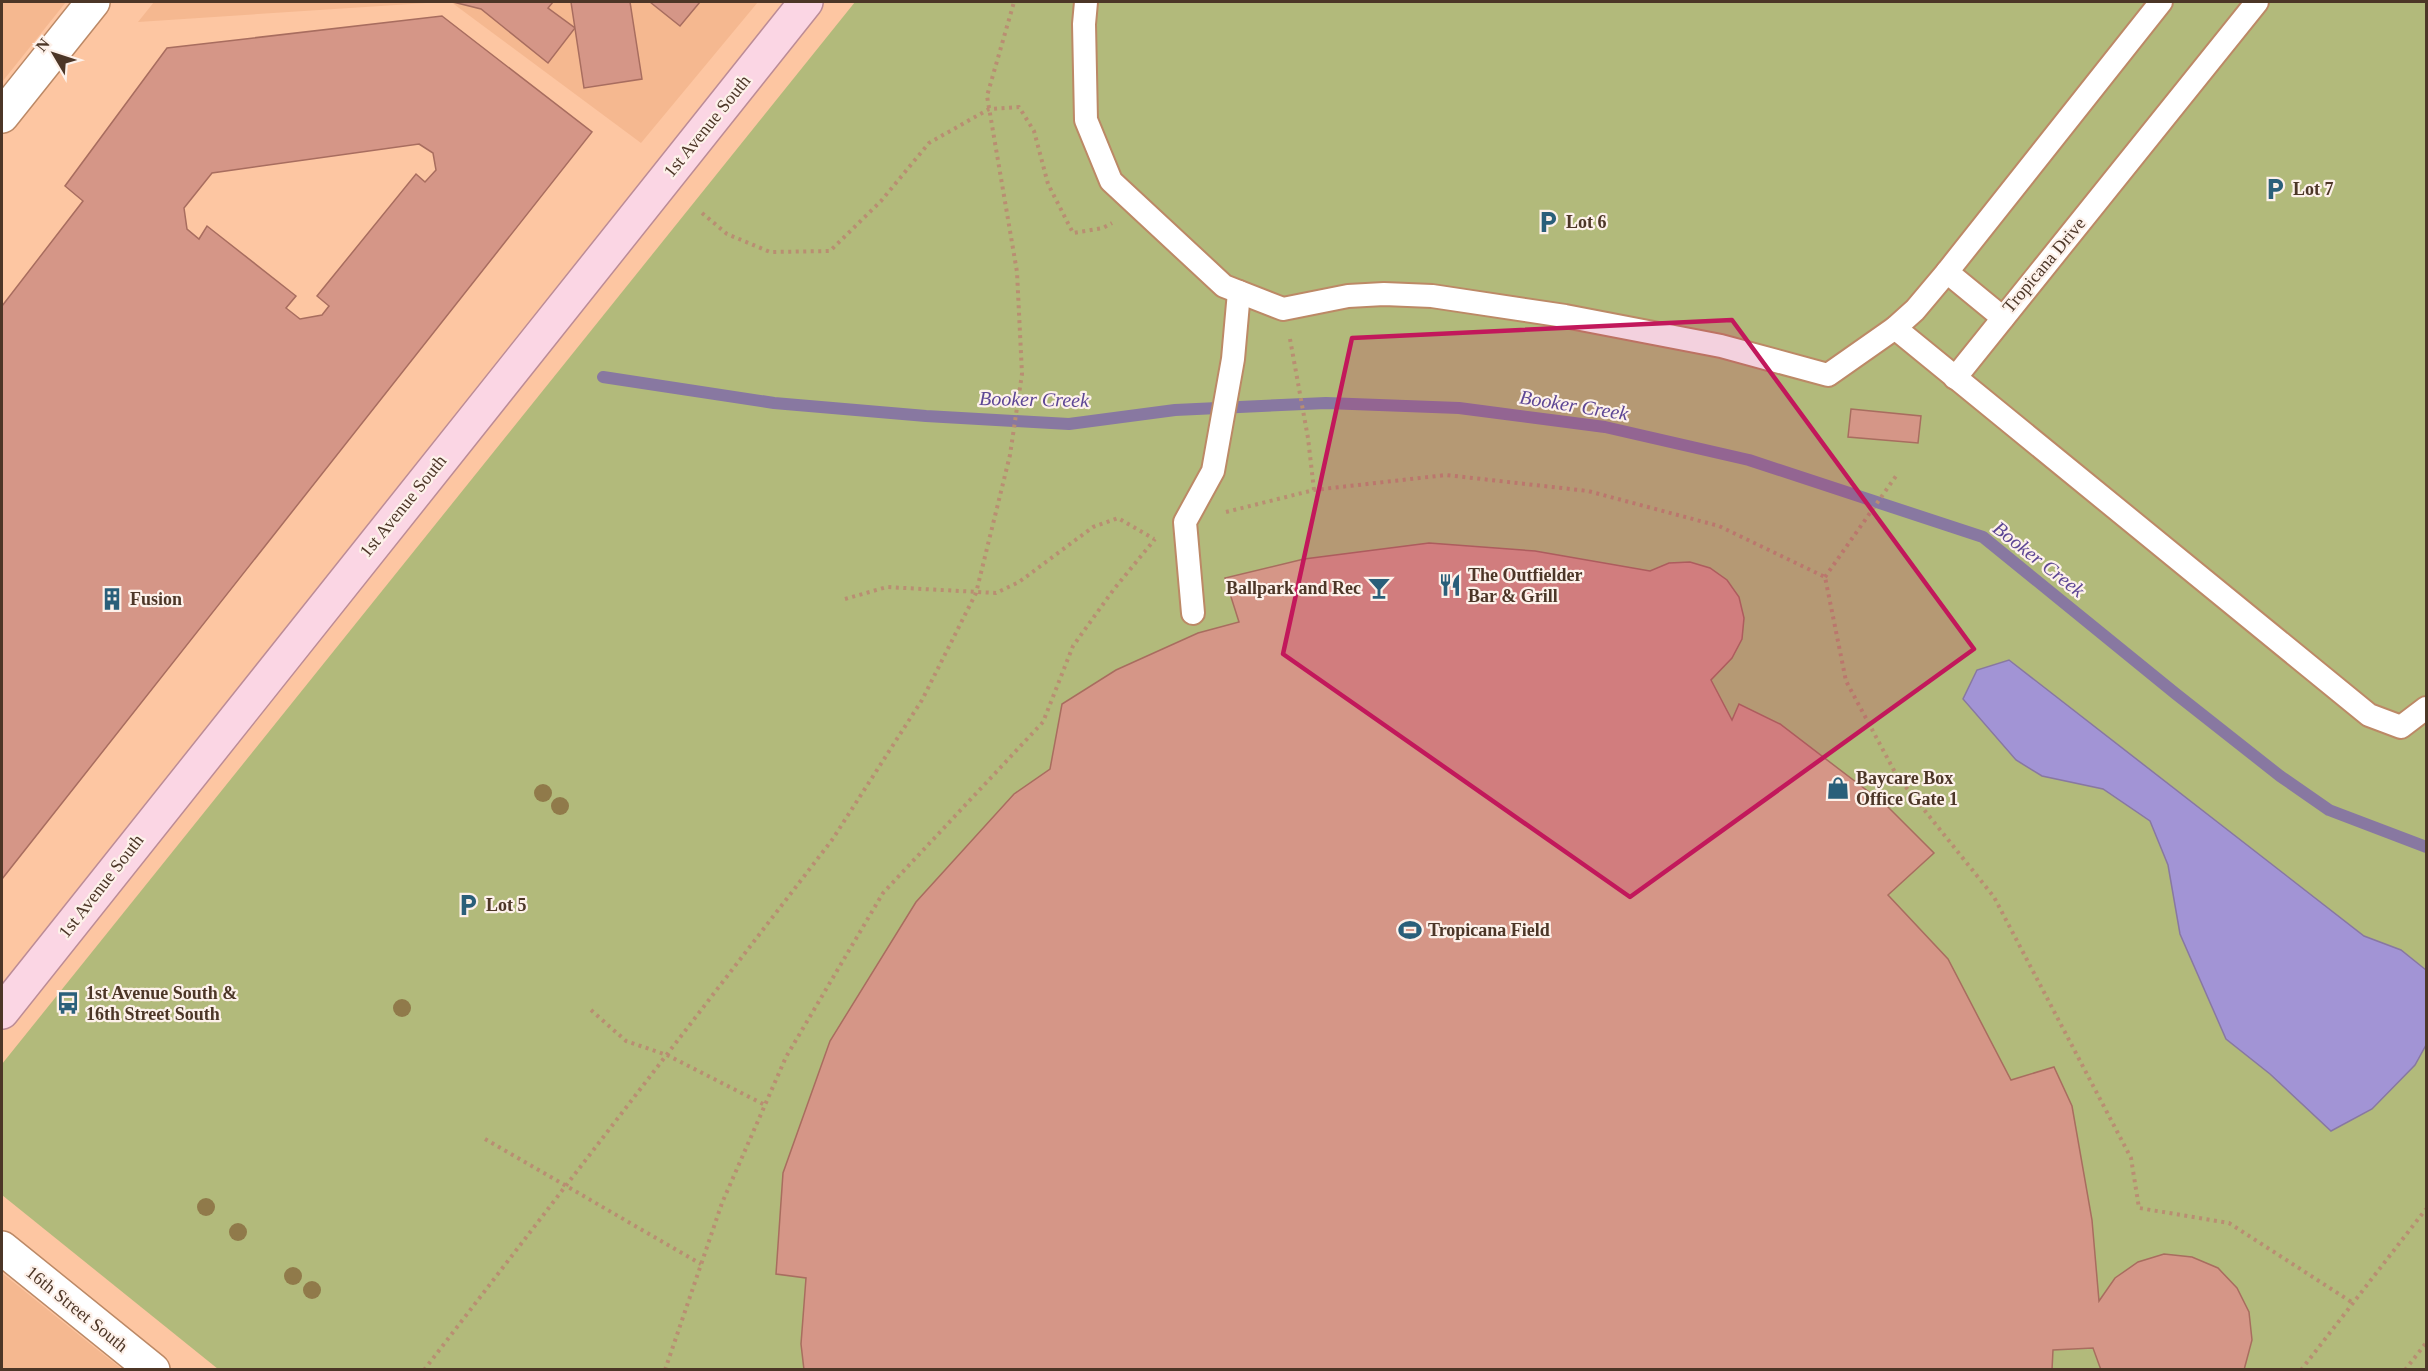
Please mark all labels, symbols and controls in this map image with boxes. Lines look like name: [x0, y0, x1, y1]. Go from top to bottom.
north arrow: [24, 24, 84, 84]
text: N: [32, 35, 53, 55]
street label: 1st Avenue South: [660, 71, 754, 181]
parking icon: Lot 7: [2262, 176, 2288, 202]
place label: Lot 7: [2293, 179, 2334, 199]
parking icon: Lot 6: [1535, 209, 1561, 235]
place label: Lot 6: [1566, 212, 1607, 232]
street label: Tropicana Drive: [1998, 213, 2090, 317]
water label: Booker Creek: [1518, 386, 1631, 425]
water label: Booker Creek: [979, 387, 1090, 411]
street label: 1st Avenue South: [356, 451, 450, 561]
water label: Booker Creek: [1989, 517, 2090, 602]
place label: The Outfielder Bar & Grill: [1468, 565, 1583, 606]
restaurant icon: The Outfielder Bar & Grill: [1437, 572, 1463, 598]
bar icon: Ballpark and Rec: [1366, 575, 1392, 601]
place label: Ballpark and Rec: [1226, 578, 1361, 598]
building icon: Fusion: [99, 586, 125, 612]
place label: Fusion: [130, 589, 182, 609]
place label: Baycare Box Office Gate 1: [1856, 768, 1958, 809]
shop icon: Baycare Box Office Gate 1: [1825, 775, 1851, 801]
street label: 1st Avenue South: [54, 830, 148, 942]
parking icon: Lot 5: [455, 892, 481, 918]
place label: Lot 5: [486, 895, 527, 915]
sports icon: Tropicana Field: [1397, 917, 1423, 943]
place label: Tropicana Field: [1428, 920, 1550, 940]
place label: 1st Avenue South & 16th Street South: [86, 983, 237, 1024]
bus stop icon: 1st Avenue South & 16th Street South: [55, 990, 81, 1016]
street label: 16th Street South: [22, 1262, 132, 1356]

